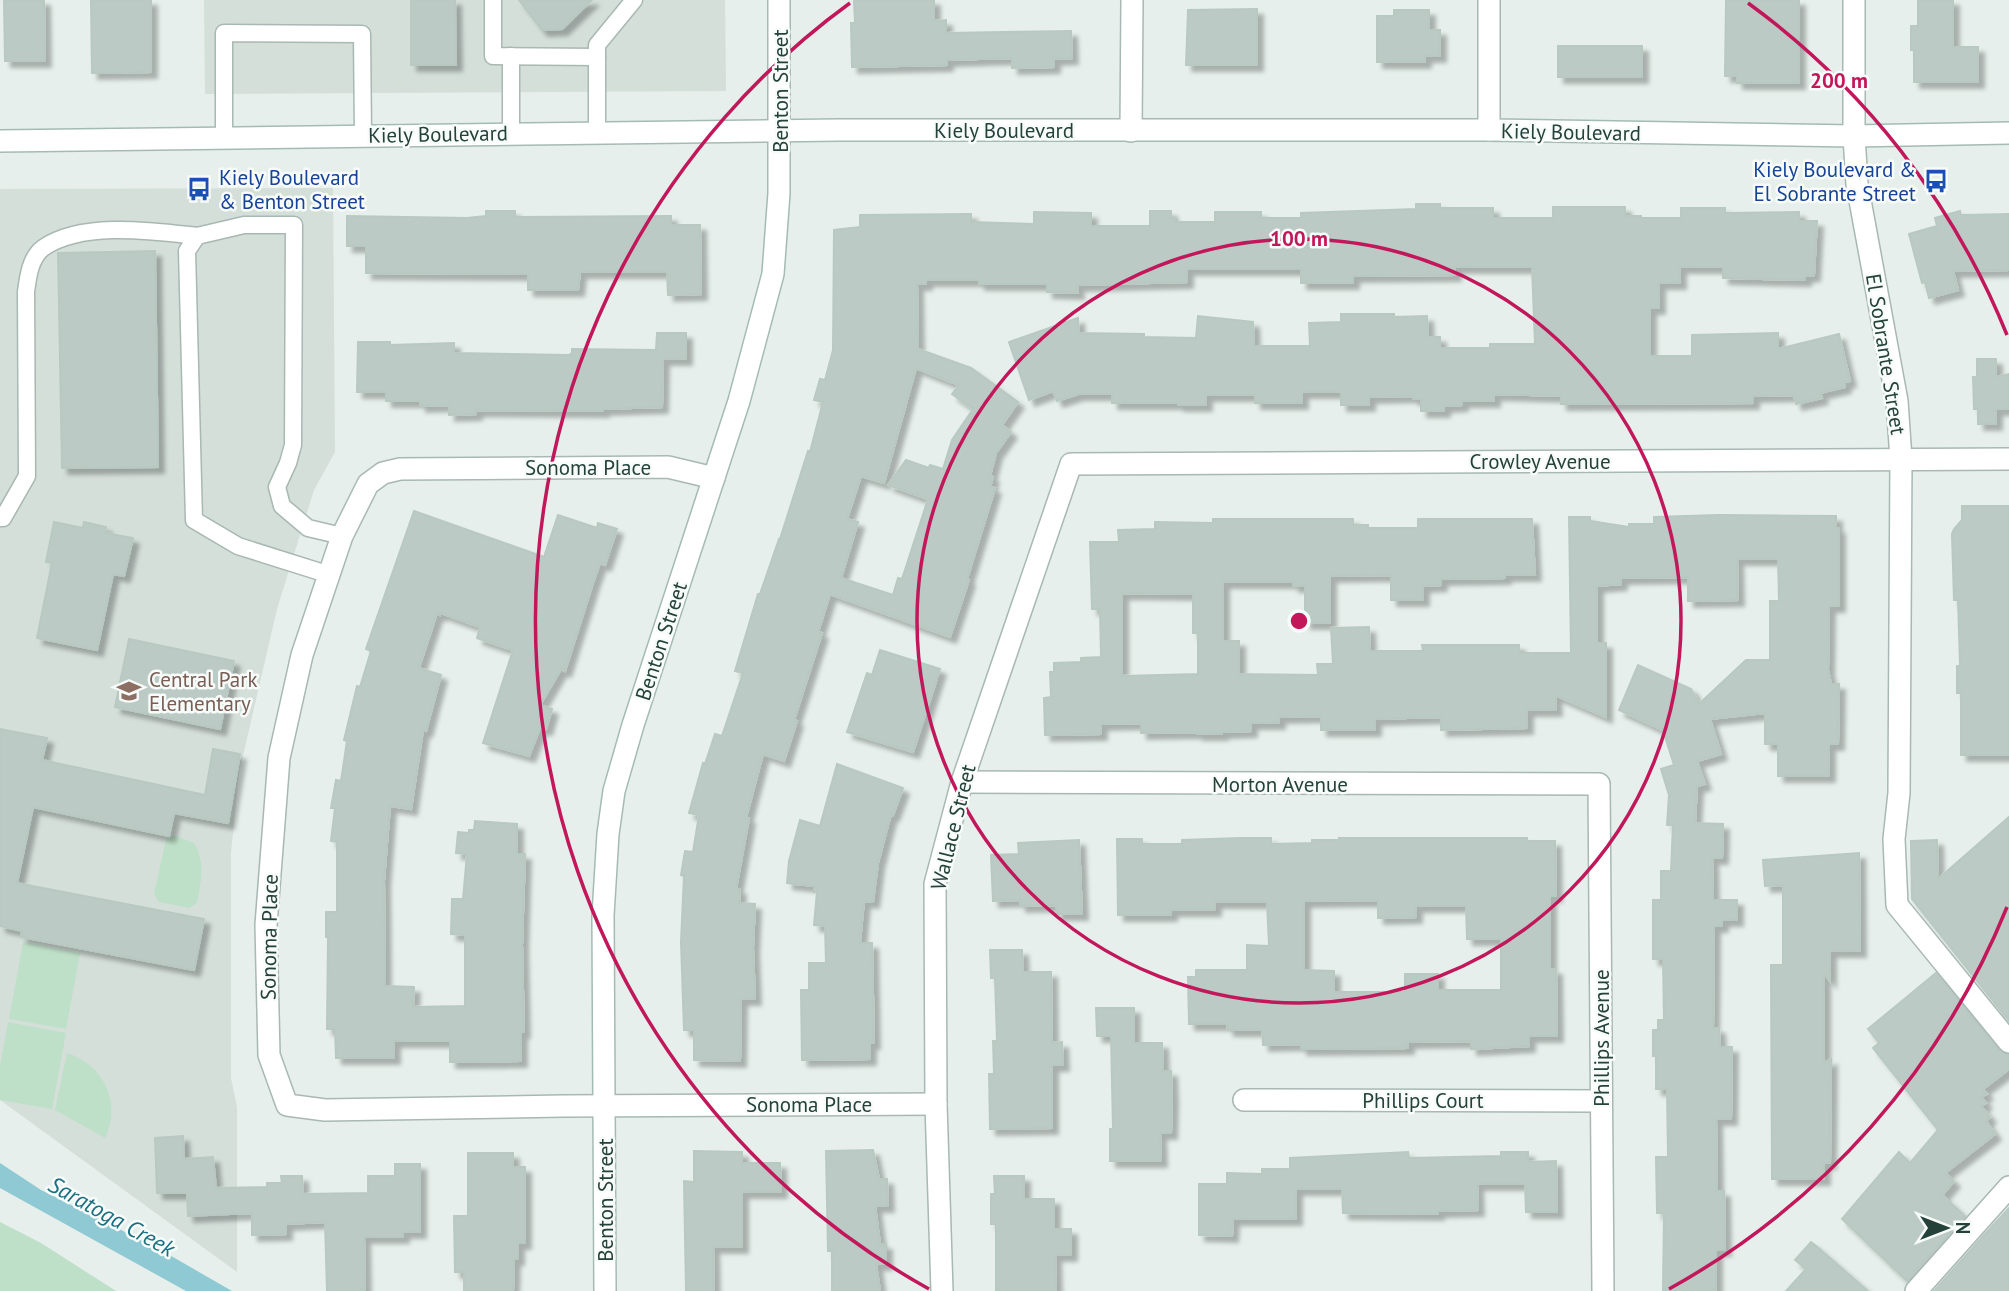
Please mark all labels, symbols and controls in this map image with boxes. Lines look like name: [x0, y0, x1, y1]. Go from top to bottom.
street label: Benton Street: [767, 29, 794, 153]
text: 200 m: [1810, 67, 1868, 94]
street label: Kiely Boulevard: [934, 117, 1074, 144]
street label: Kiely Boulevard: [1501, 117, 1641, 147]
street label: Kiely Boulevard: [368, 119, 508, 149]
place label: Kiely Boulevard & El Sobrante Street: [1753, 156, 1916, 207]
place label: Kiely Boulevard & Benton Street: [219, 164, 365, 215]
bus stop icon: Kiely Boulevard & El Sobrante Street: [1922, 167, 1950, 195]
bus stop icon: Kiely Boulevard & Benton Street: [185, 175, 213, 203]
text: 100 m: [1270, 225, 1328, 252]
street label: El Sobrante Street: [1860, 272, 1912, 436]
street label: Crowley Avenue: [1469, 448, 1611, 475]
street label: Sonoma Place: [525, 454, 651, 481]
street label: Benton Street: [629, 578, 693, 704]
centre of rings: [1287, 609, 1311, 633]
place label: Central Park Elementary: [149, 666, 257, 717]
school or university icon: Central Park Elementary: [115, 677, 143, 705]
street label: Wallace Street: [924, 761, 982, 893]
street label: Morton Avenue: [1212, 771, 1348, 798]
street label: Sonoma Place: [254, 874, 284, 1000]
street label: Phillips Avenue: [1588, 969, 1615, 1107]
street label: Phillips Court: [1362, 1087, 1484, 1114]
street label: Sonoma Place: [746, 1091, 872, 1118]
street label: Benton Street: [592, 1138, 619, 1262]
water label: Saratoga Creek: [44, 1169, 182, 1263]
north arrow: [1911, 1193, 1981, 1263]
text: N: [1951, 1222, 1975, 1234]

